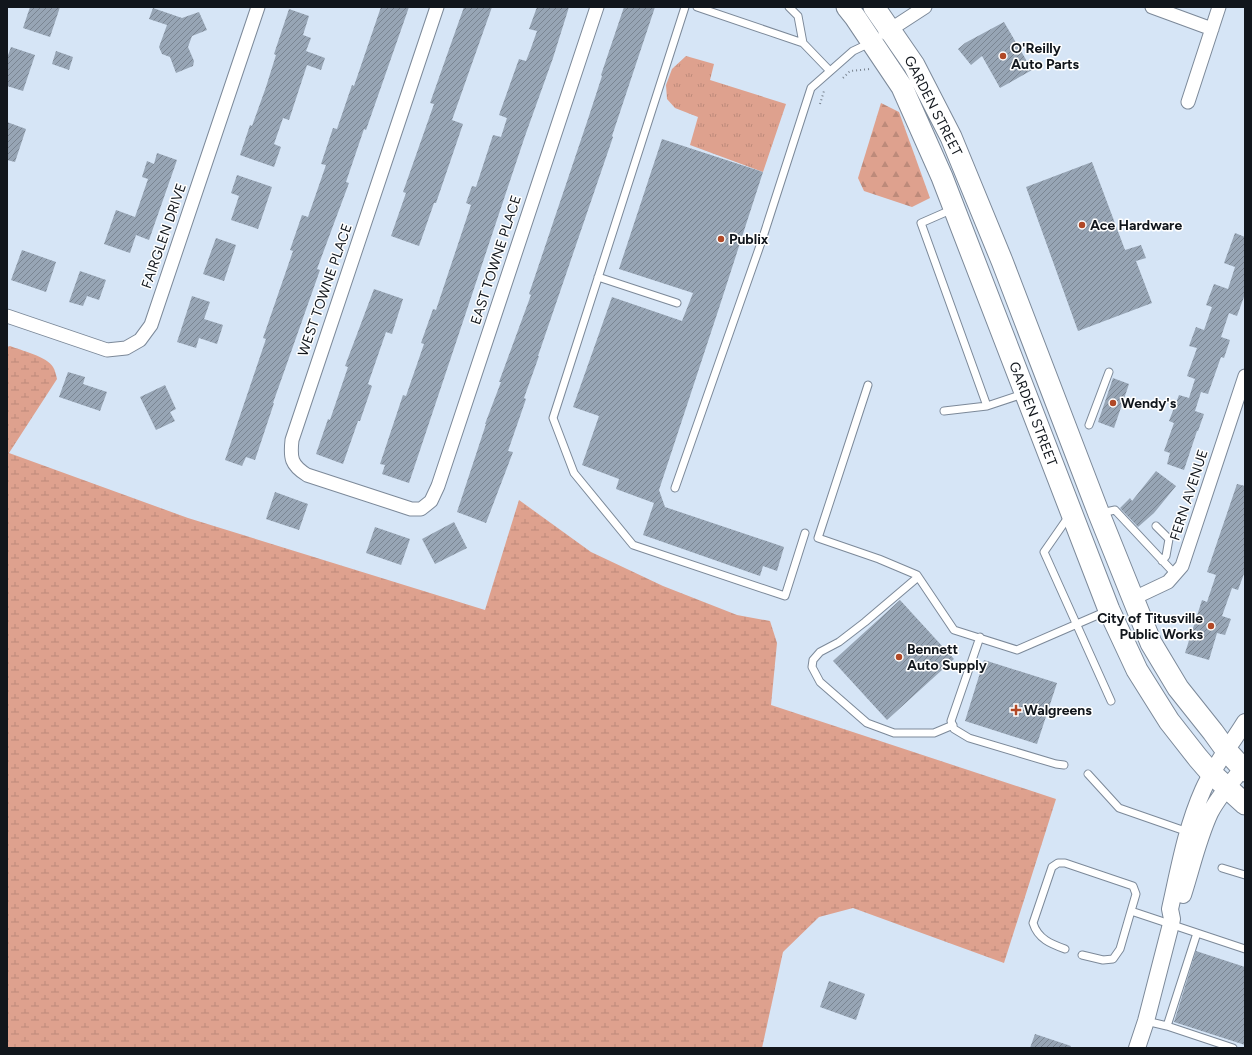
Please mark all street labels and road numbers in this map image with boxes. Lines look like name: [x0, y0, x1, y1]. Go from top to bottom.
street label: GARDEN STREET: [900, 53, 966, 159]
street label: FAIRGLEN DRIVE: [138, 181, 190, 291]
street label: EAST TOWNE PLACE: [467, 193, 525, 327]
street label: WEST TOWNE PLACE: [294, 222, 356, 358]
street label: GARDEN STREET: [1005, 359, 1061, 469]
street label: FERN AVENUE: [1166, 447, 1212, 543]

